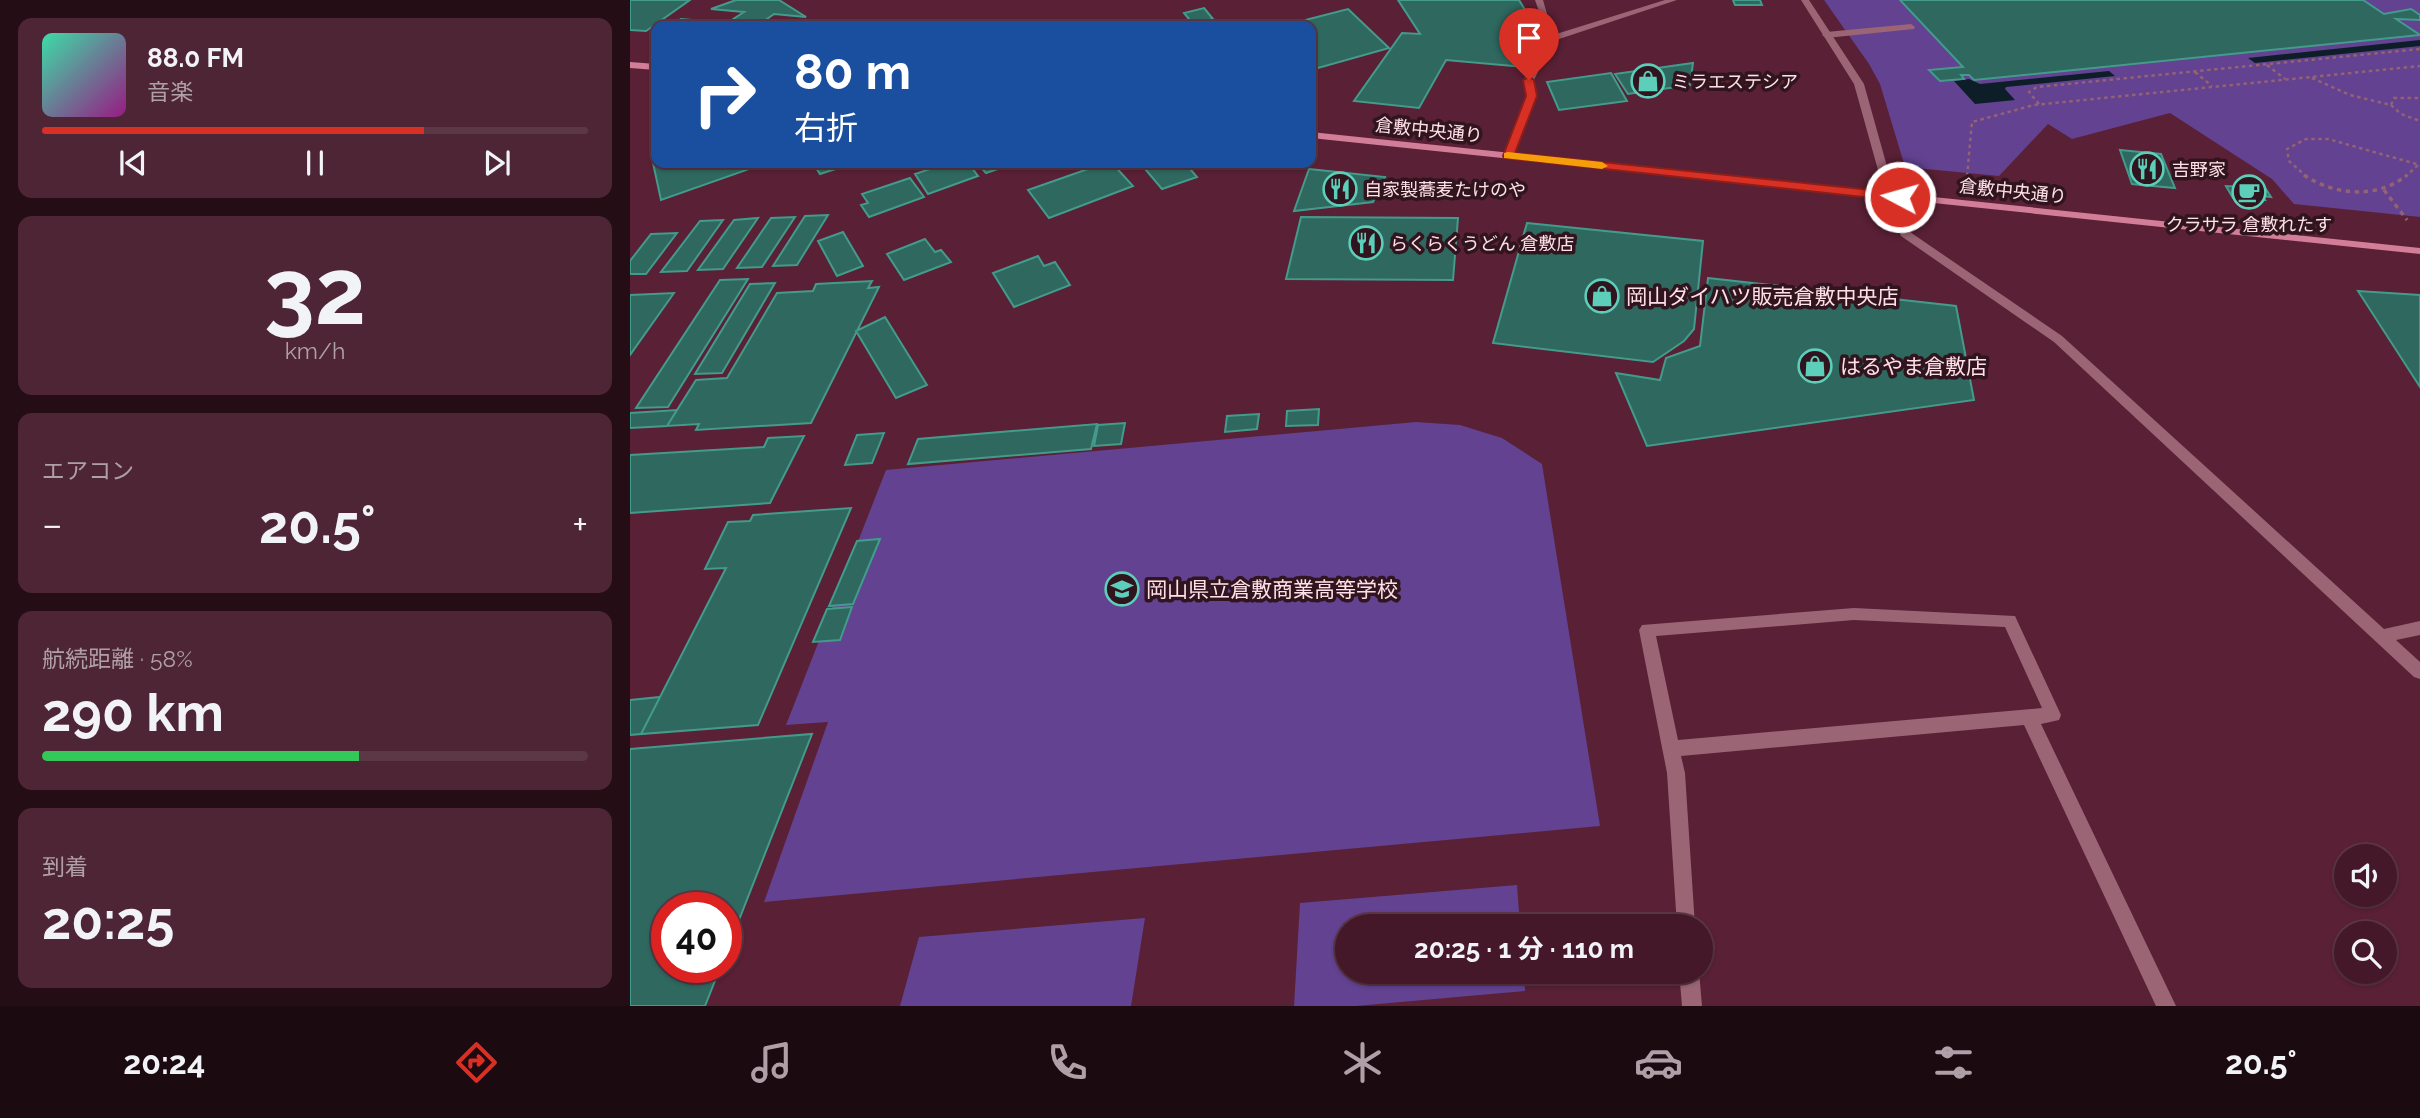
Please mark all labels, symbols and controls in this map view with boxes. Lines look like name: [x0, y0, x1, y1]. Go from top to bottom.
pin: [1499, 8, 1559, 80]
icon: arrive: [1510, 19, 1548, 57]
text: 88.0 FM: [147, 43, 244, 73]
text: 80 m: [794, 43, 911, 100]
icon: right: [679, 49, 770, 140]
shop icon: ミラエステシア: [1629, 62, 1667, 100]
place label: ミラエステシア: [1672, 71, 1798, 92]
text: 音楽: [147, 78, 193, 105]
text: 右折: [794, 109, 858, 146]
street label: 倉敷中央通り: [1374, 114, 1484, 146]
icon: previous: [114, 144, 152, 182]
icon: pause: [296, 144, 334, 182]
icon: next: [478, 144, 516, 182]
restaurant icon: 吉野家: [2128, 150, 2166, 188]
place label: 吉野家: [2172, 159, 2226, 180]
position arrow: [1863, 160, 1937, 234]
restaurant icon: 自家製蕎麦たけのや: [1321, 170, 1359, 208]
cafe icon: クラサラ 倉敷れたす: [2230, 173, 2268, 211]
street label: 倉敷中央通り: [1958, 175, 2068, 207]
place label: 自家製蕎麦たけのや: [1364, 179, 1526, 200]
place label: クラサラ 倉敷れたす: [2166, 214, 2332, 235]
restaurant icon: らくらくうどん 倉敷店: [1347, 224, 1385, 262]
place label: らくらくうどん 倉敷店: [1390, 233, 1574, 254]
text: 32: [264, 238, 366, 345]
shop icon: 岡山ダイハツ販売倉敷中央店: [1583, 277, 1621, 315]
place label: 岡山ダイハツ販売倉敷中央店: [1626, 284, 1899, 309]
text: km/h: [285, 337, 345, 364]
shop icon: はるやま倉敷店: [1796, 347, 1834, 385]
place label: はるやま倉敷店: [1840, 354, 1987, 379]
text: エアコン: [42, 457, 134, 484]
text: 20.5°: [259, 494, 376, 555]
text: −: [42, 502, 62, 547]
text: +: [572, 502, 588, 547]
school or university icon: 岡山県立倉敷商業高等学校: [1103, 570, 1141, 608]
place label: 岡山県立倉敷商業高等学校: [1146, 577, 1398, 602]
text: 航続距離 · 58%: [42, 645, 193, 672]
text: 290 km: [42, 682, 224, 743]
map controls: [2334, 844, 2397, 984]
button: sound: [2334, 844, 2397, 907]
text: 到着: [42, 853, 88, 880]
text: 20:25: [42, 890, 174, 951]
speed limit sign: 40: [651, 892, 742, 983]
button: search: [2334, 921, 2397, 984]
text: 20:25 · 1 分 · 110 m: [1414, 934, 1634, 964]
icon: directions: [452, 1038, 501, 1087]
icon: music: [747, 1038, 796, 1087]
icon: phone: [1043, 1038, 1092, 1087]
icon: climate: [1338, 1038, 1387, 1087]
icon: car: [1634, 1038, 1683, 1087]
icon: filters: [1929, 1038, 1978, 1087]
text: 20:24: [123, 1044, 205, 1081]
text: 20.5°: [2225, 1044, 2297, 1081]

